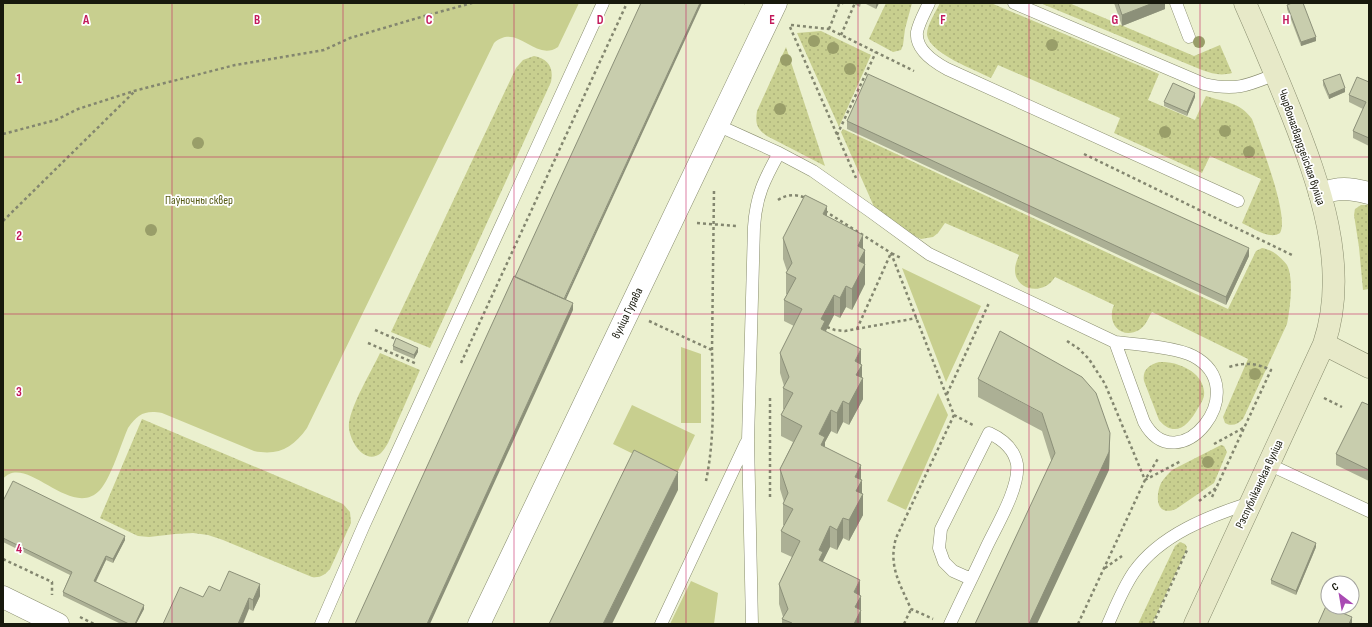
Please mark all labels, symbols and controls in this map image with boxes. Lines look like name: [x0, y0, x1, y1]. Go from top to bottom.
text: A: [82, 12, 90, 28]
text: B: [254, 12, 260, 28]
text: C: [426, 12, 433, 28]
text: D: [597, 12, 604, 28]
text: E: [769, 12, 775, 28]
text: F: [940, 12, 946, 28]
text: G: [1112, 12, 1119, 28]
text: H: [1283, 12, 1290, 28]
text: 1: [16, 71, 22, 87]
street label: Чырвонагвардзейская вуліца: [1275, 87, 1329, 207]
park label: Паўночны сквер: [165, 193, 233, 208]
text: 2: [16, 228, 22, 244]
street label: вуліца Гурава: [609, 285, 646, 341]
text: 3: [16, 384, 22, 400]
street label: Рэспубліканская вуліца: [1232, 437, 1287, 531]
text: 4: [16, 541, 22, 557]
north arrow: [1320, 575, 1360, 615]
text: С: [1329, 580, 1341, 594]

